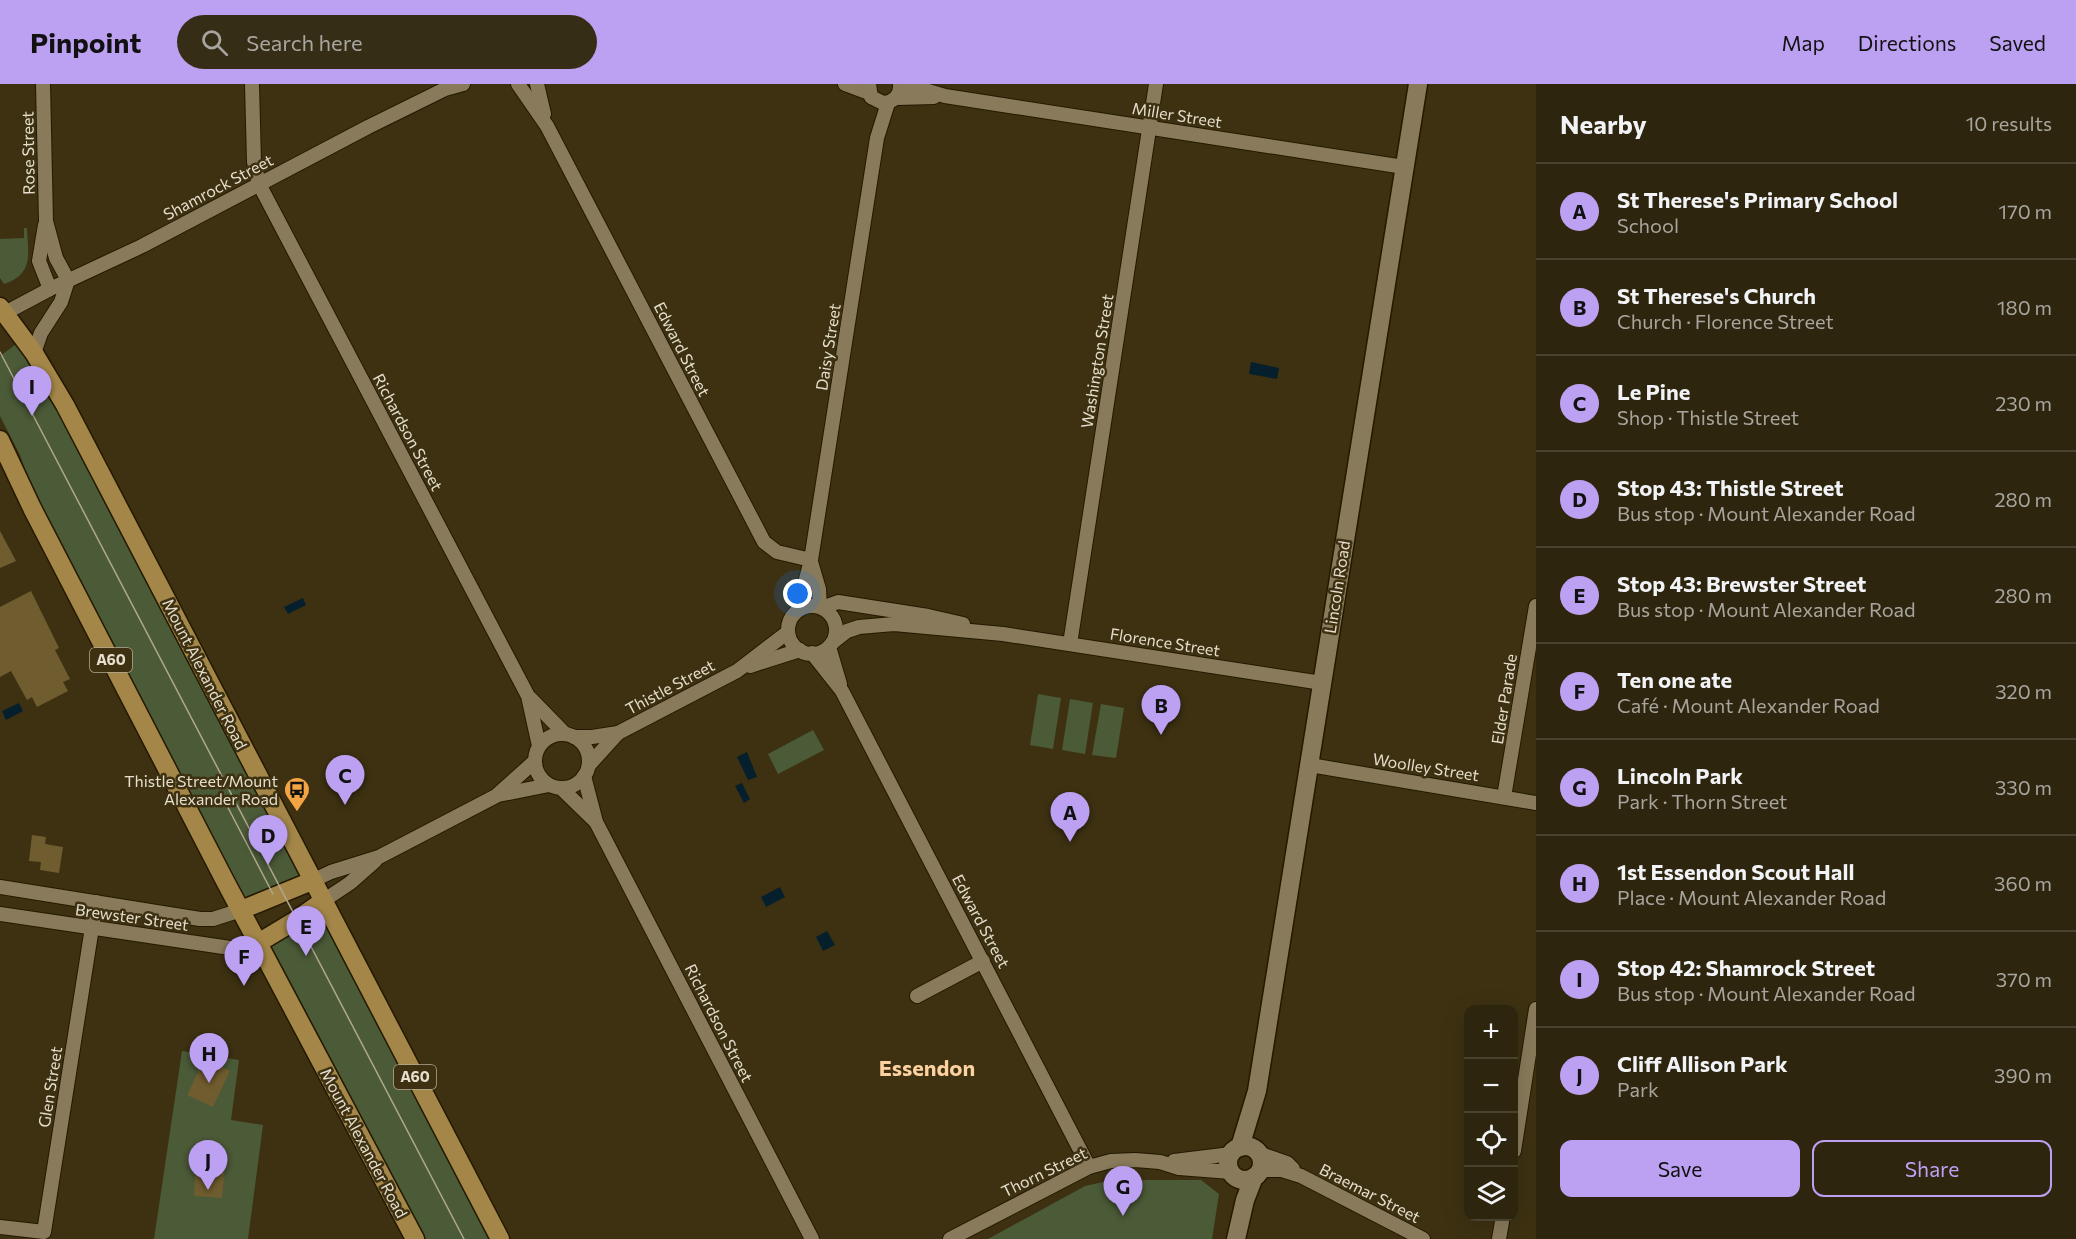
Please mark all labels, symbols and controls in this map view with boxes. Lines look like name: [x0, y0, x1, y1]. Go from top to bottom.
search box: [177, 15, 597, 69]
text: Pinpoint: [30, 25, 141, 59]
icon: search: [198, 26, 231, 59]
text: Search here: [246, 29, 363, 56]
text: Map: [1782, 30, 1825, 55]
text: Directions: [1858, 30, 1956, 55]
text: Saved: [1989, 30, 2046, 55]
street label: Miller Street: [1131, 98, 1224, 131]
text: Nearby: [1560, 108, 1647, 139]
street label: Rose Street: [17, 111, 38, 195]
text: 10 results: [1966, 111, 2052, 135]
street label: Shamrock Street: [160, 149, 276, 223]
text: St Therese's Primary School: [1617, 186, 1898, 213]
text: A: [1572, 199, 1587, 223]
text: 170 m: [1999, 199, 2052, 223]
text: School: [1617, 213, 1679, 237]
text: St Therese's Church: [1617, 282, 1816, 309]
street label: Washington Street: [1077, 292, 1117, 429]
text: B: [1573, 295, 1586, 319]
text: 180 m: [1997, 295, 2052, 319]
street label: Edward Street: [651, 298, 715, 400]
street label: Daisy Street: [811, 302, 844, 392]
text: Church · Florence Street: [1617, 309, 1834, 333]
pin: I: [12, 366, 51, 416]
street label: Richardson Street: [370, 370, 448, 494]
text: Le Pine: [1617, 378, 1690, 405]
text: C: [1573, 391, 1586, 415]
text: 230 m: [1995, 391, 2052, 415]
text: Shop · Thistle Street: [1617, 405, 1799, 429]
text: Stop 43: Thistle Street: [1617, 474, 1844, 501]
text: D: [1572, 487, 1587, 511]
text: 280 m: [1994, 487, 2052, 511]
text: Bus stop · Mount Alexander Road: [1617, 501, 1916, 525]
street label: Lincoln Road: [1320, 539, 1353, 635]
text: Stop 43: Brewster Street: [1617, 570, 1866, 597]
your location: [783, 579, 812, 608]
text: E: [1574, 583, 1585, 607]
text: 280 m: [1994, 583, 2052, 607]
street label: Mount Alexander Road: [159, 595, 252, 752]
text: Bus stop · Mount Alexander Road: [1617, 597, 1916, 621]
street label: Florence Street: [1109, 623, 1222, 660]
road number: A60: [90, 648, 132, 672]
street label: Elder Parade: [1487, 652, 1520, 746]
street label: Thistle Street: [622, 655, 718, 718]
text: Ten one ate: [1617, 666, 1732, 693]
text: F: [1574, 679, 1585, 703]
text: 320 m: [1995, 679, 2052, 703]
pin: B: [1142, 686, 1180, 735]
text: Café · Mount Alexander Road: [1617, 693, 1880, 717]
street label: Woolley Street: [1372, 749, 1481, 784]
pin: C: [326, 756, 364, 805]
text: Lincoln Park: [1617, 762, 1743, 789]
place label: Thistle Street/Mount Alexander Road: [124, 771, 278, 808]
bus stop icon: Thistle Street/Mount Alexander Road: [282, 775, 312, 813]
text: G: [1572, 775, 1587, 799]
text: 330 m: [1995, 775, 2052, 799]
text: Park · Thorn Street: [1617, 789, 1787, 813]
pin: A: [1050, 792, 1090, 842]
pin: D: [248, 816, 288, 865]
text: 1st Essendon Scout Hall: [1617, 858, 1854, 885]
street label: Edward Street: [949, 871, 1014, 971]
text: H: [1572, 871, 1587, 895]
text: 360 m: [1994, 871, 2052, 895]
text: Place · Mount Alexander Road: [1617, 885, 1886, 909]
street label: Brewster Street: [74, 899, 190, 934]
pin: E: [286, 906, 326, 956]
pin: F: [224, 936, 264, 986]
text: Stop 42: Shamrock Street: [1617, 954, 1875, 981]
street label: Richardson Street: [681, 961, 758, 1085]
text: I: [1576, 967, 1583, 991]
text: 370 m: [1996, 967, 2052, 991]
text: Bus stop · Mount Alexander Road: [1617, 981, 1916, 1005]
map controls: [1464, 1005, 1518, 1221]
button: +: [1464, 1005, 1518, 1059]
pin: H: [190, 1034, 228, 1083]
street label: Glen Street: [34, 1045, 65, 1129]
text: Cliff Allison Park: [1617, 1050, 1788, 1077]
district label: Essendon: [879, 1054, 975, 1081]
button: −: [1464, 1059, 1518, 1113]
text: J: [1576, 1063, 1583, 1087]
text: 390 m: [1994, 1063, 2052, 1087]
street label: Mount Alexander Road: [317, 1065, 412, 1221]
road number: A60: [394, 1065, 436, 1089]
text: Park: [1617, 1077, 1659, 1101]
button: locate: [1464, 1113, 1518, 1167]
pin: J: [188, 1140, 228, 1190]
button: Save: [1560, 1140, 1800, 1197]
button: Share: [1812, 1140, 2052, 1197]
street label: Thorn Street: [998, 1142, 1090, 1200]
street label: Braemar Street: [1317, 1159, 1424, 1226]
pin: G: [1104, 1166, 1142, 1216]
button: layers: [1464, 1167, 1518, 1221]

